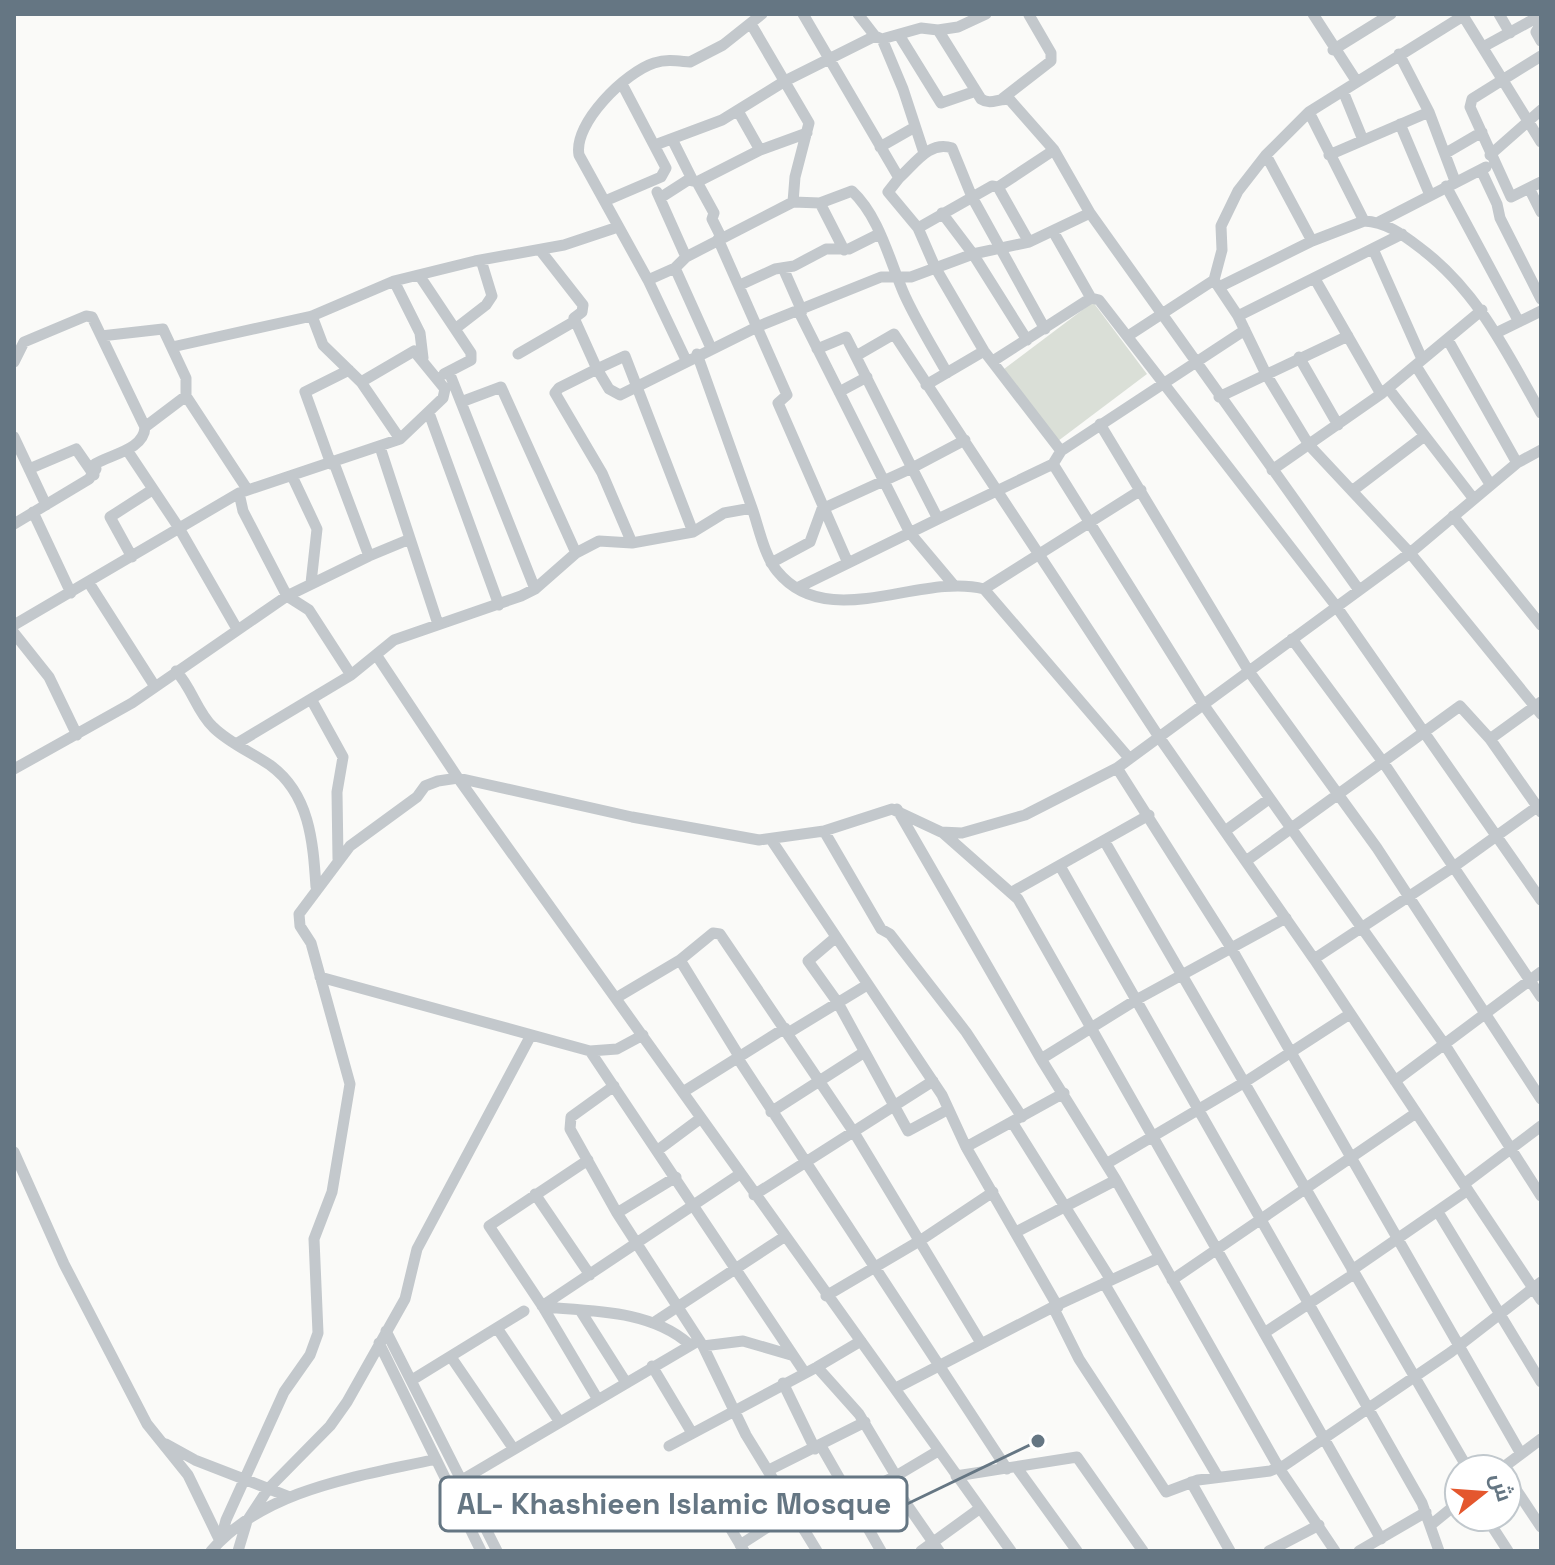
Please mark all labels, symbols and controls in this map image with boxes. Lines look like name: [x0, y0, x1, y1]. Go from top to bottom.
north arrow: [1443, 1453, 1523, 1533]
text: ش: [1485, 1470, 1520, 1505]
callout: AL- Khashieen Islamic Mosque: [440, 1477, 907, 1531]
text: AL- Khashieen Islamic Mosque: [457, 1484, 891, 1523]

